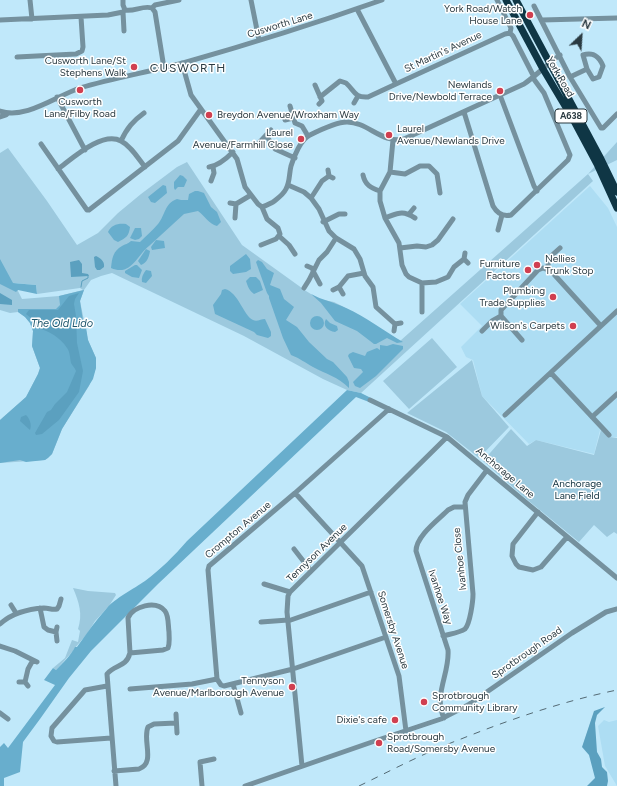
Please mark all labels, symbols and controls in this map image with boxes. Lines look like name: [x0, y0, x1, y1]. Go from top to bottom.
place label: York Road/Watch House Lane: [444, 3, 522, 26]
street label: Cusworth Lane: [246, 9, 314, 41]
marker: York Road/Watch House Lane: [525, 10, 535, 20]
north arrow: [561, 16, 601, 56]
text: N: [580, 17, 593, 32]
street label: St Martin's Avenue: [402, 29, 484, 75]
place label: Cusworth Lane/St Stephens Walk: [45, 55, 126, 78]
street label: York Road: [544, 55, 576, 99]
district label: CUSWORTH: [150, 61, 226, 75]
marker: Cusworth Lane/St Stephens Walk: [129, 62, 139, 72]
place label: Newlands Drive/Newbold Terrace: [389, 79, 492, 102]
marker: Cusworth Lane/Filby Road: [75, 85, 85, 95]
marker: Newlands Drive/Newbold Terrace: [495, 86, 505, 96]
place label: Cusworth Lane/Filby Road: [44, 96, 116, 120]
place label: Breydon Avenue/Wroxham Way: [217, 109, 359, 121]
road number: A638: [555, 109, 587, 123]
marker: Breydon Avenue/Wroxham Way: [204, 110, 214, 120]
place label: Laurel Avenue/Newlands Drive: [397, 123, 505, 146]
place label: Laurel Avenue/Farmhill Close: [193, 127, 293, 150]
marker: Laurel Avenue/Newlands Drive: [384, 130, 394, 140]
marker: Laurel Avenue/Farmhill Close: [296, 134, 306, 144]
place label: Nellies Trunk Stop: [545, 253, 594, 276]
place label: Furniture Factors: [480, 258, 520, 282]
marker: Nellies Trunk Stop: [532, 260, 542, 270]
marker: Furniture Factors: [523, 265, 533, 275]
place label: Plumbing Trade Supplies: [479, 285, 545, 308]
marker: Plumbing Trade Supplies: [548, 292, 558, 302]
water label: The Old Lido: [31, 317, 93, 331]
place label: Wilson's Carpets: [490, 320, 565, 332]
marker: Wilson's Carpets: [568, 321, 578, 331]
street label: Anchorage Lane: [473, 445, 537, 501]
park label: Anchorage Lane Field: [553, 478, 601, 502]
street label: Crompton Avenue: [203, 499, 273, 561]
street label: Tennyson Avenue: [284, 521, 350, 585]
street label: Ivanhoe Close: [451, 527, 469, 591]
street label: Ivanhoe Way: [425, 568, 455, 626]
street label: Somersby Avenue: [375, 590, 411, 670]
street label: Sprotbrough Road: [490, 624, 564, 682]
place label: Tennyson Avenue/Marlborough Avenue: [153, 675, 284, 698]
marker: Tennyson Avenue/Marlborough Avenue: [287, 682, 297, 692]
place label: Sprotbrough Community Library: [432, 690, 518, 714]
marker: Sprotbrough Community Library: [419, 697, 429, 707]
place label: Dixie's cafe: [337, 714, 387, 726]
marker: Dixie's cafe: [390, 715, 400, 725]
place label: Sprotbrough Road/Somersby Avenue: [387, 731, 495, 754]
marker: Sprotbrough Road/Somersby Avenue: [374, 738, 384, 748]

